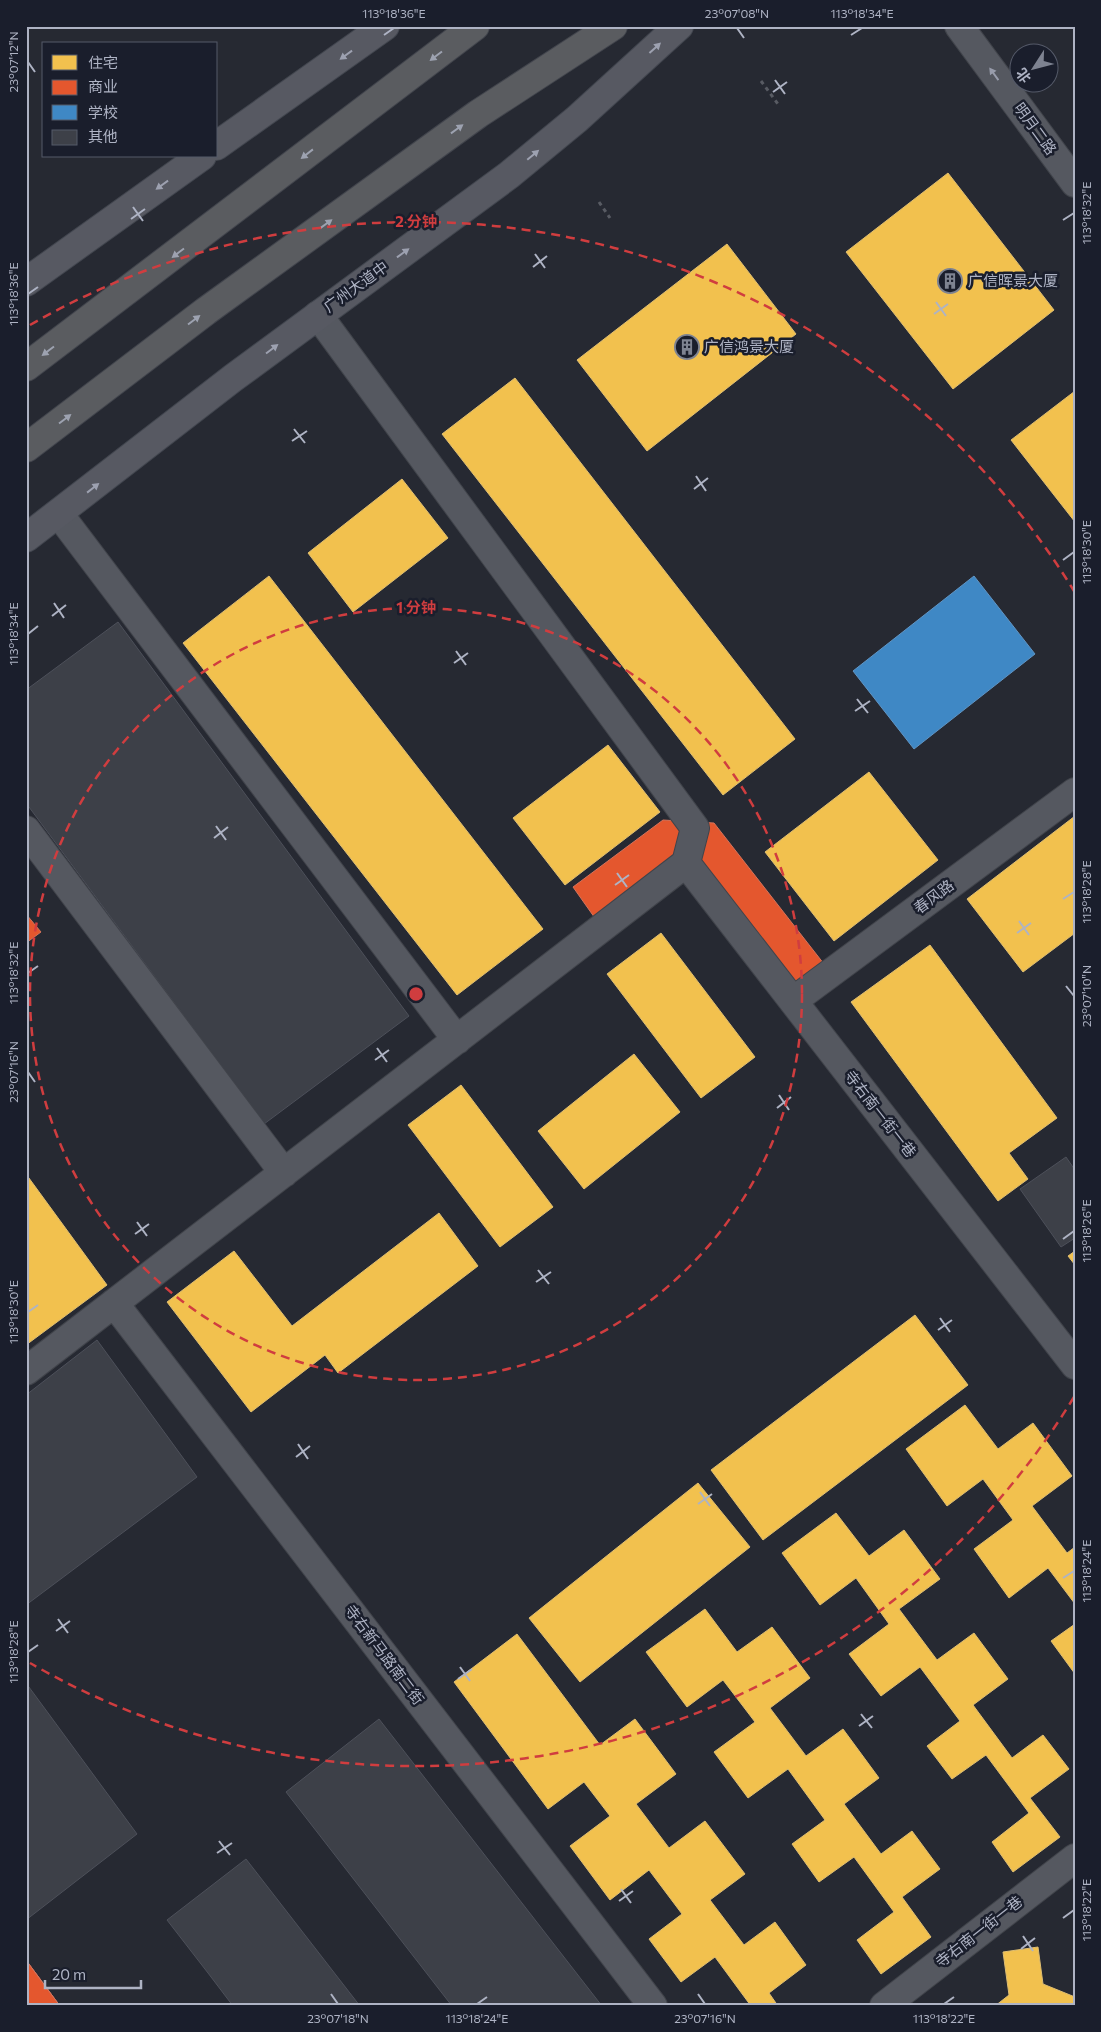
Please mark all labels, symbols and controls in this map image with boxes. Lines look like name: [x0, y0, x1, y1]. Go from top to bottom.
text: 113°18'36"E: [362, 6, 426, 20]
text: 23°07'08"N: [705, 6, 769, 20]
text: 113°18'34"E: [830, 6, 894, 20]
text: 23°07'12"N: [6, 32, 20, 92]
legend: [42, 42, 218, 158]
one-way arrow: [649, 42, 661, 54]
north arrow: [1008, 42, 1058, 92]
one-way arrow: [339, 50, 353, 60]
one-way arrow: [430, 50, 443, 61]
text: 住宅: [88, 53, 118, 71]
text: 北: [1012, 65, 1034, 87]
one-way arrow: [989, 67, 999, 81]
text: 商业: [88, 77, 118, 95]
street label: 明月二路: [1011, 99, 1061, 158]
text: 学校: [88, 103, 118, 121]
one-way arrow: [450, 124, 464, 134]
text: 其他: [88, 127, 118, 145]
one-way arrow: [301, 148, 314, 159]
one-way arrow: [526, 150, 539, 161]
one-way arrow: [155, 180, 169, 190]
text: 113°18'32"E: [1079, 182, 1093, 244]
text: 2 分钟: [395, 212, 437, 230]
one-way arrow: [319, 219, 332, 230]
one-way arrow: [396, 247, 409, 258]
one-way arrow: [171, 248, 185, 258]
street label: 广州大道中: [320, 257, 391, 316]
text: 113°18'36"E: [6, 262, 20, 326]
building icon: 广信晖景大厦: [937, 268, 963, 294]
place label: 广信晖景大厦: [968, 271, 1058, 289]
one-way arrow: [187, 315, 201, 325]
building icon: 广信鸿景大厦: [674, 334, 700, 360]
place label: 广信鸿景大厦: [704, 337, 794, 355]
one-way arrow: [265, 344, 279, 354]
one-way arrow: [41, 346, 55, 356]
one-way arrow: [58, 413, 71, 424]
one-way arrow: [86, 482, 99, 493]
text: 113°18'30"E: [1079, 520, 1093, 584]
text: 1 分钟: [396, 598, 436, 616]
text: 113°18'34"E: [6, 602, 20, 666]
text: 113°18'28"E: [1079, 860, 1093, 924]
street label: 春风路: [910, 875, 957, 917]
text: 113°18'32"E: [6, 942, 20, 1004]
text: 23°07'10"N: [1079, 965, 1093, 1027]
centre of rings: [407, 985, 425, 1003]
text: 23°07'16"N: [6, 1041, 20, 1103]
street label: 寺右南一街一巷: [841, 1066, 920, 1160]
text: 113°18'26"E: [1079, 1199, 1093, 1263]
text: 113°18'30"E: [6, 1280, 20, 1344]
text: 113°18'24"E: [1079, 1540, 1093, 1602]
street label: 寺右新马路南二街: [341, 1601, 428, 1708]
text: 113°18'28"E: [6, 1620, 20, 1684]
text: 113°18'22"E: [1079, 1879, 1093, 1941]
street label: 寺右南一街一巷: [931, 1892, 1025, 1971]
scale bar: [45, 1957, 141, 1989]
text: 20 m: [52, 1965, 86, 1983]
text: 23°07'18"N: [307, 2011, 369, 2025]
text: 113°18'24"E: [446, 2011, 508, 2025]
text: 23°07'16"N: [674, 2011, 736, 2025]
text: 113°18'22"E: [913, 2011, 975, 2025]

